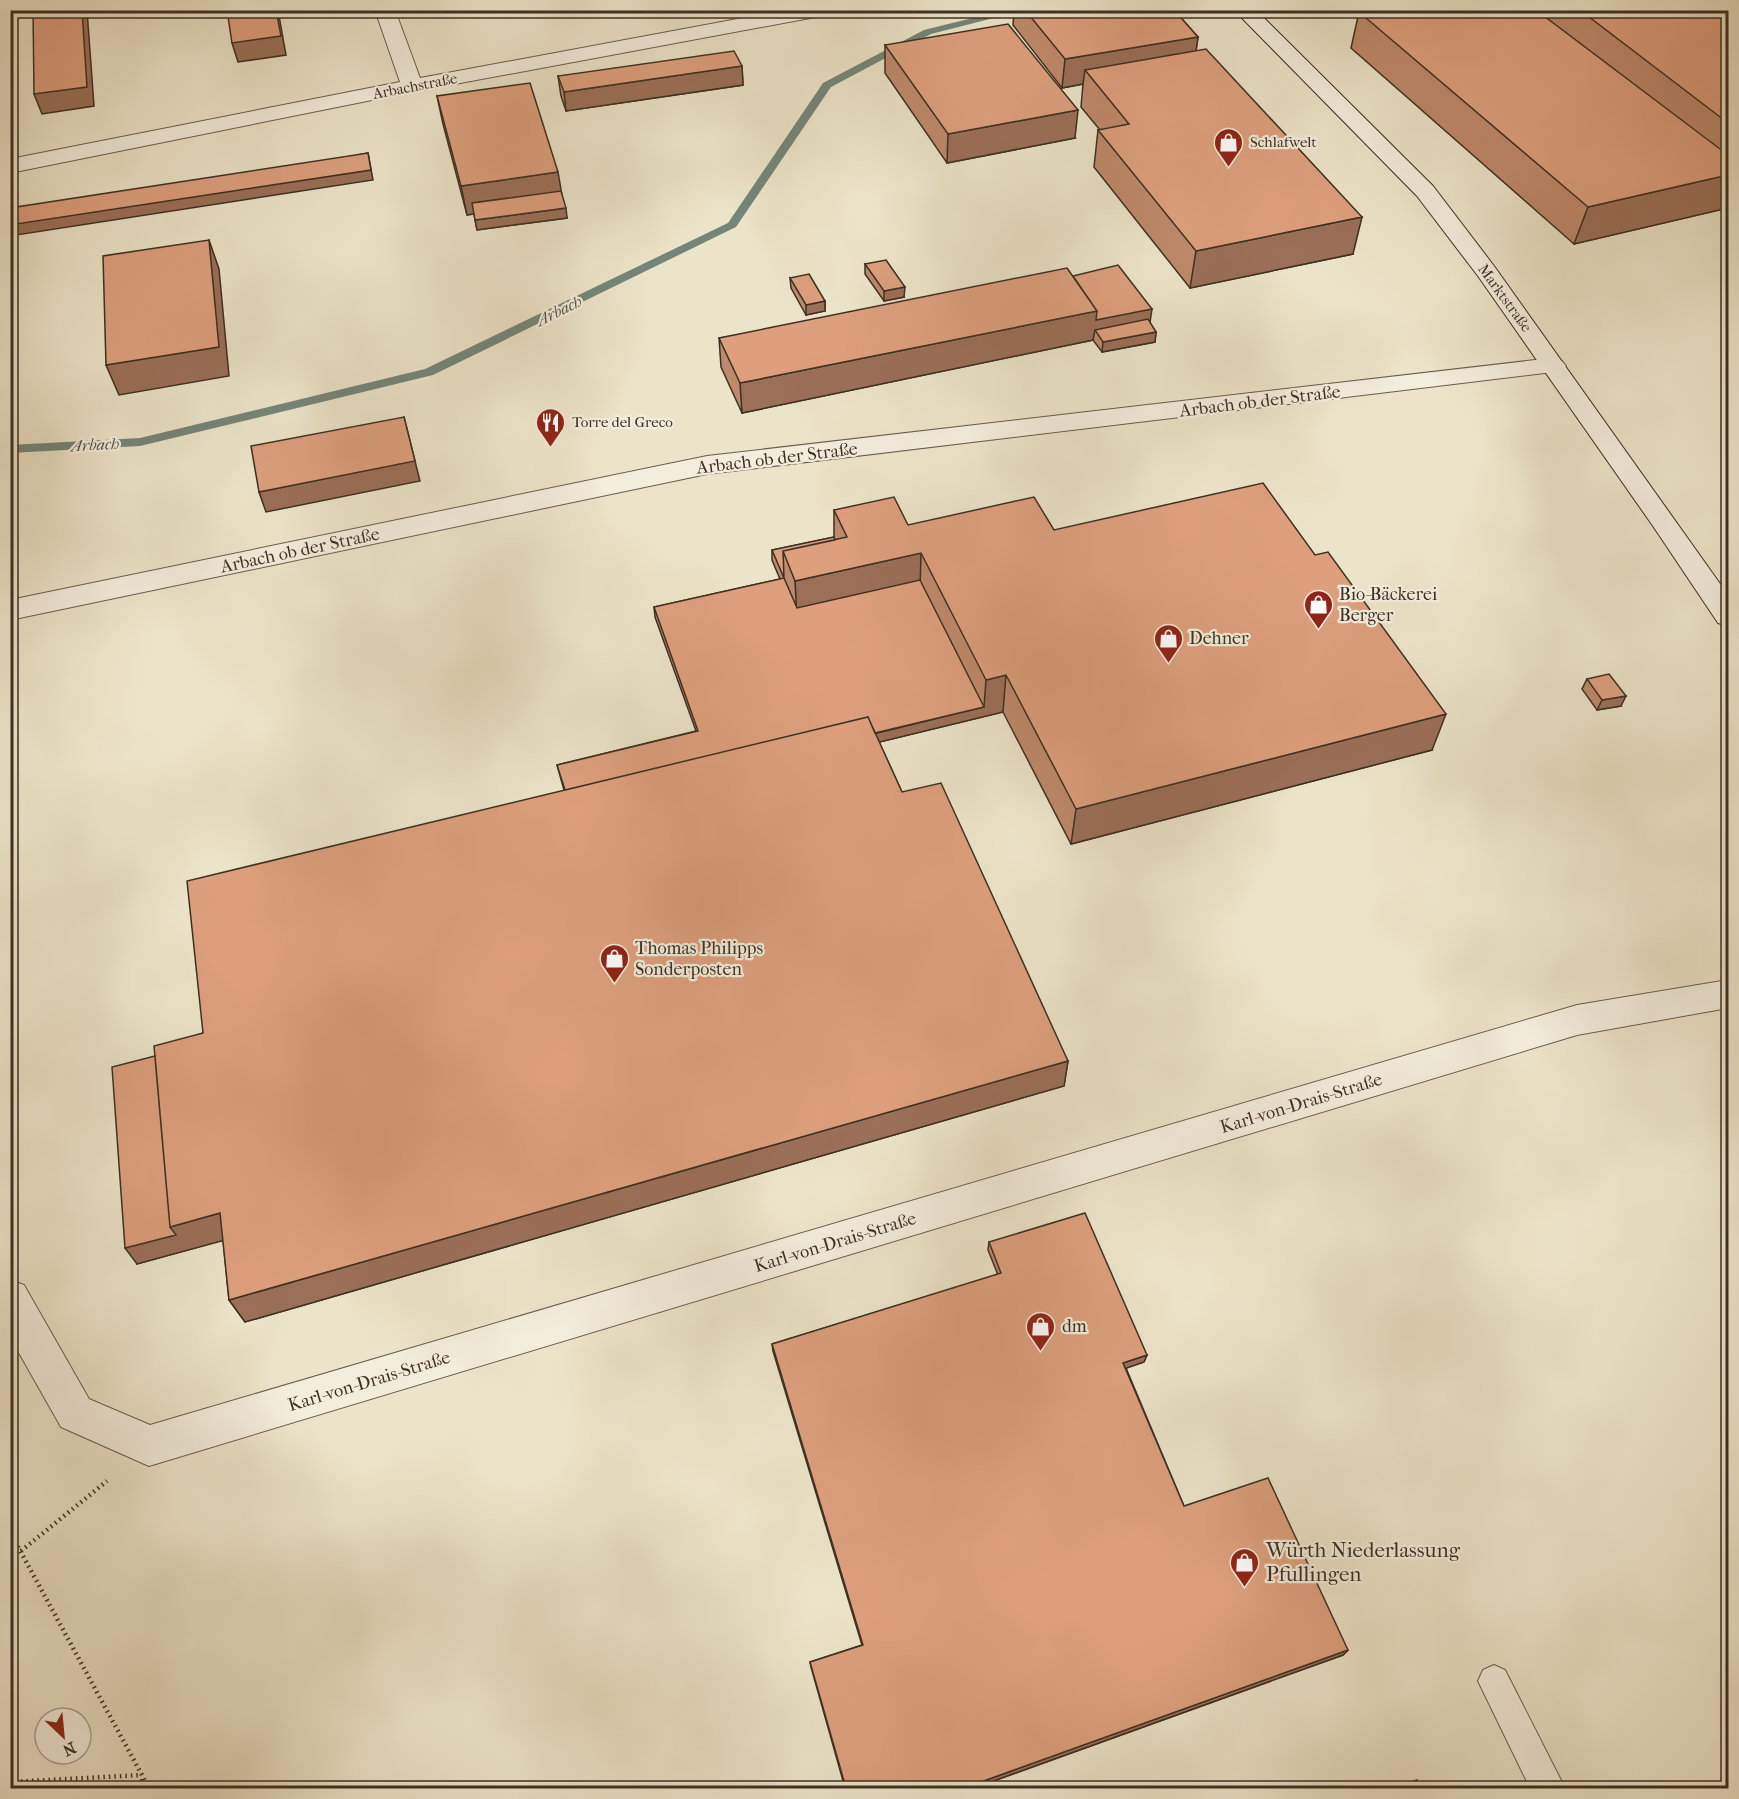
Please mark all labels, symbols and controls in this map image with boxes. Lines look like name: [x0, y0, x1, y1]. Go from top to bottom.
street label: Arbachstraße: [370, 69, 459, 103]
shop icon: Schlafwelt: [1213, 126, 1245, 168]
place label: Schlafwelt: [1250, 133, 1317, 151]
street label: Marktstraße: [1474, 260, 1536, 336]
water label: Arbach: [532, 291, 585, 330]
street label: Arbach ob der Straße: [1177, 381, 1342, 422]
restaurant icon: Torre del Greco: [535, 406, 567, 448]
place label: Torre del Greco: [572, 413, 673, 431]
water label: Arbach: [69, 434, 120, 455]
street label: Arbach ob der Straße: [694, 438, 859, 479]
street label: Arbach ob der Straße: [218, 523, 382, 578]
place label: Bio-Bäckerei Berger: [1339, 584, 1438, 626]
shop icon: Bio-Bäckerei Berger: [1302, 588, 1334, 630]
shop icon: Dehner: [1152, 622, 1184, 664]
place label: Dehner: [1189, 628, 1249, 649]
place label: Thomas Philipps Sonderposten: [635, 938, 763, 980]
shop icon: Thomas Philipps Sonderposten: [598, 942, 630, 984]
street label: Karl-von-Drais-Straße: [1218, 1069, 1385, 1138]
street label: Karl-von-Drais-Straße: [752, 1208, 919, 1277]
shop icon: dm: [1025, 1310, 1057, 1352]
place label: dm: [1062, 1316, 1087, 1337]
street label: Karl-von-Drais-Straße: [286, 1347, 453, 1416]
place label: Würth Niederlassung Pfullingen: [1265, 1538, 1461, 1586]
shop icon: Würth Niederlassung Pfullingen: [1229, 1546, 1261, 1588]
north arrow: [33, 1706, 93, 1766]
text: N: [59, 1738, 79, 1761]

